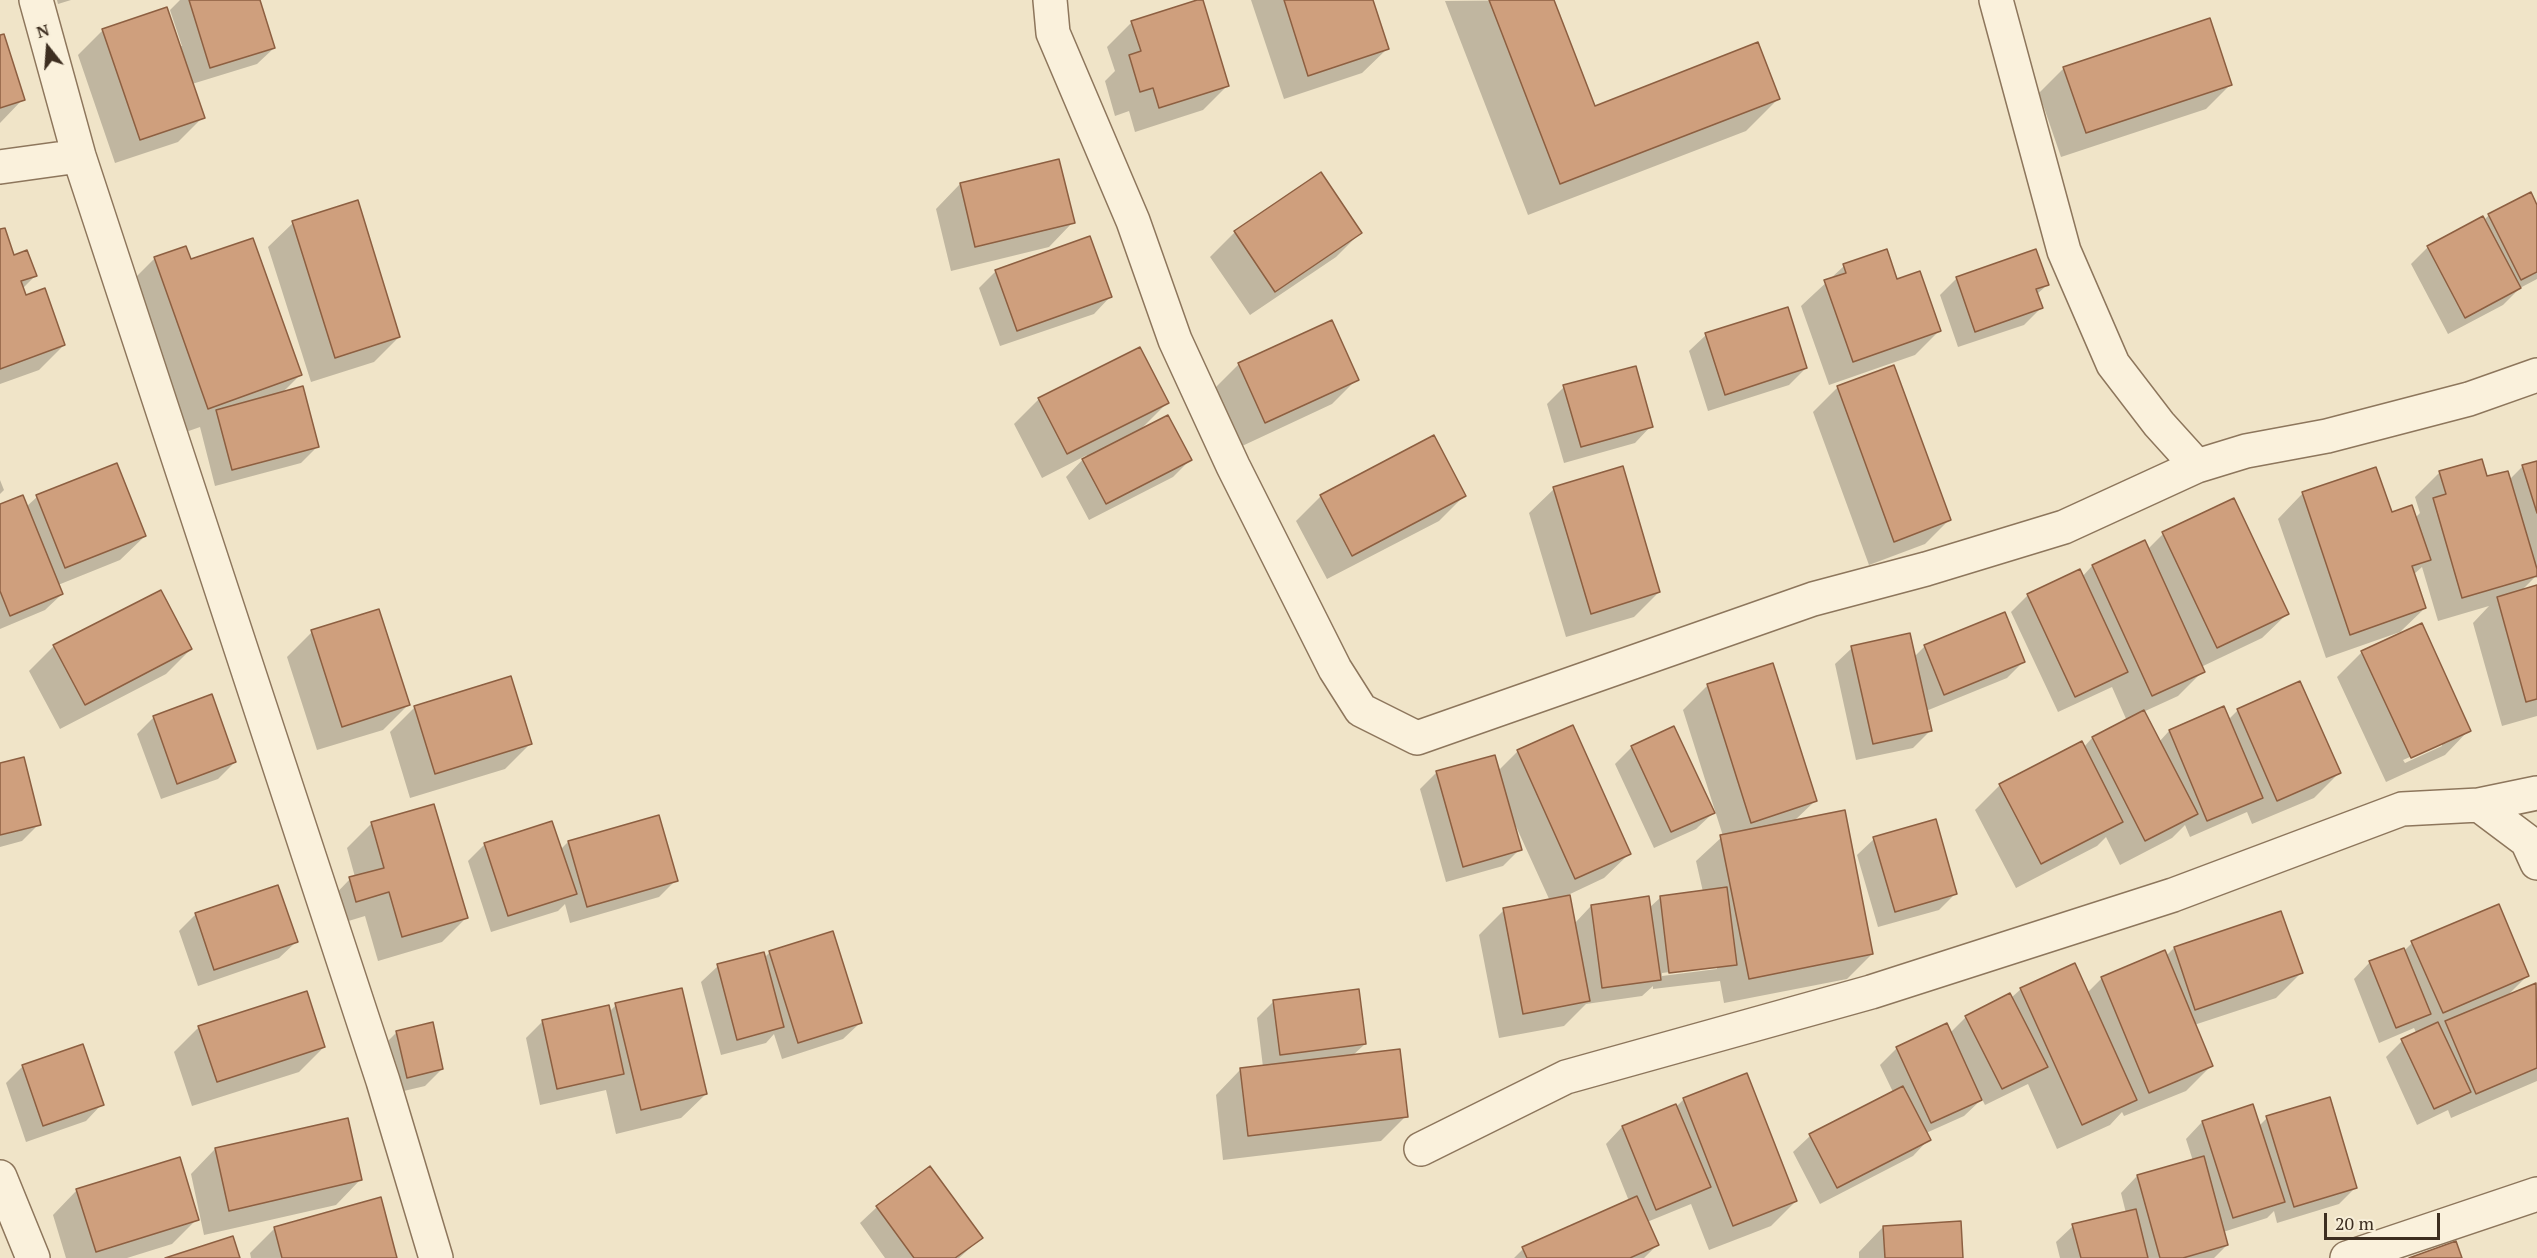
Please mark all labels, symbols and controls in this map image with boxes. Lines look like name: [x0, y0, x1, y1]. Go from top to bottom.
north arrow: [18, 18, 78, 78]
text: N: [34, 18, 52, 43]
scale bar: [2327, 1201, 2442, 1239]
text: 20 m: [2335, 1211, 2374, 1235]

